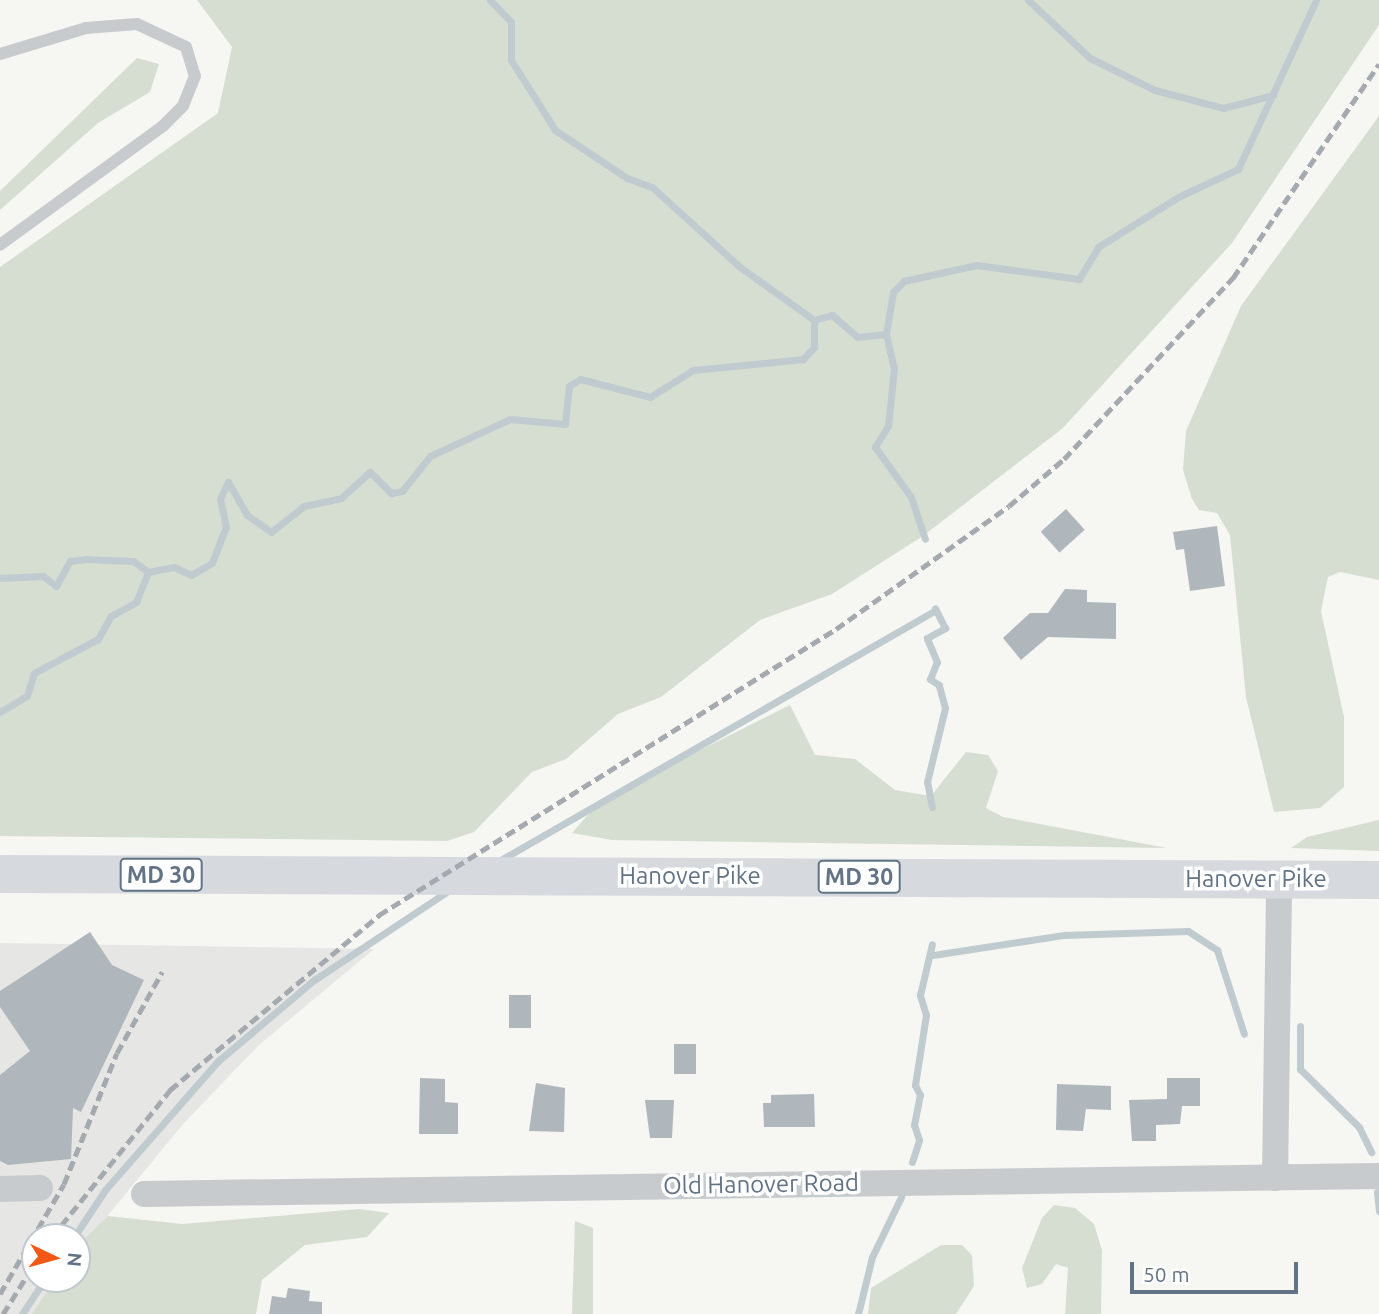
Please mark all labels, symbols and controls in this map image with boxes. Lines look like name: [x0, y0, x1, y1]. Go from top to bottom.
road number: MD 30: [119, 856, 203, 894]
road number: MD 30: [817, 858, 901, 897]
street label: Hanover Pike: [619, 862, 761, 890]
street label: Hanover Pike: [1185, 865, 1327, 893]
street label: Old Hanover Road: [663, 1168, 859, 1200]
north arrow: [21, 1223, 91, 1293]
scale bar: [1134, 1248, 1302, 1292]
text: N: [63, 1252, 87, 1268]
text: 50 m: [1143, 1262, 1190, 1286]

